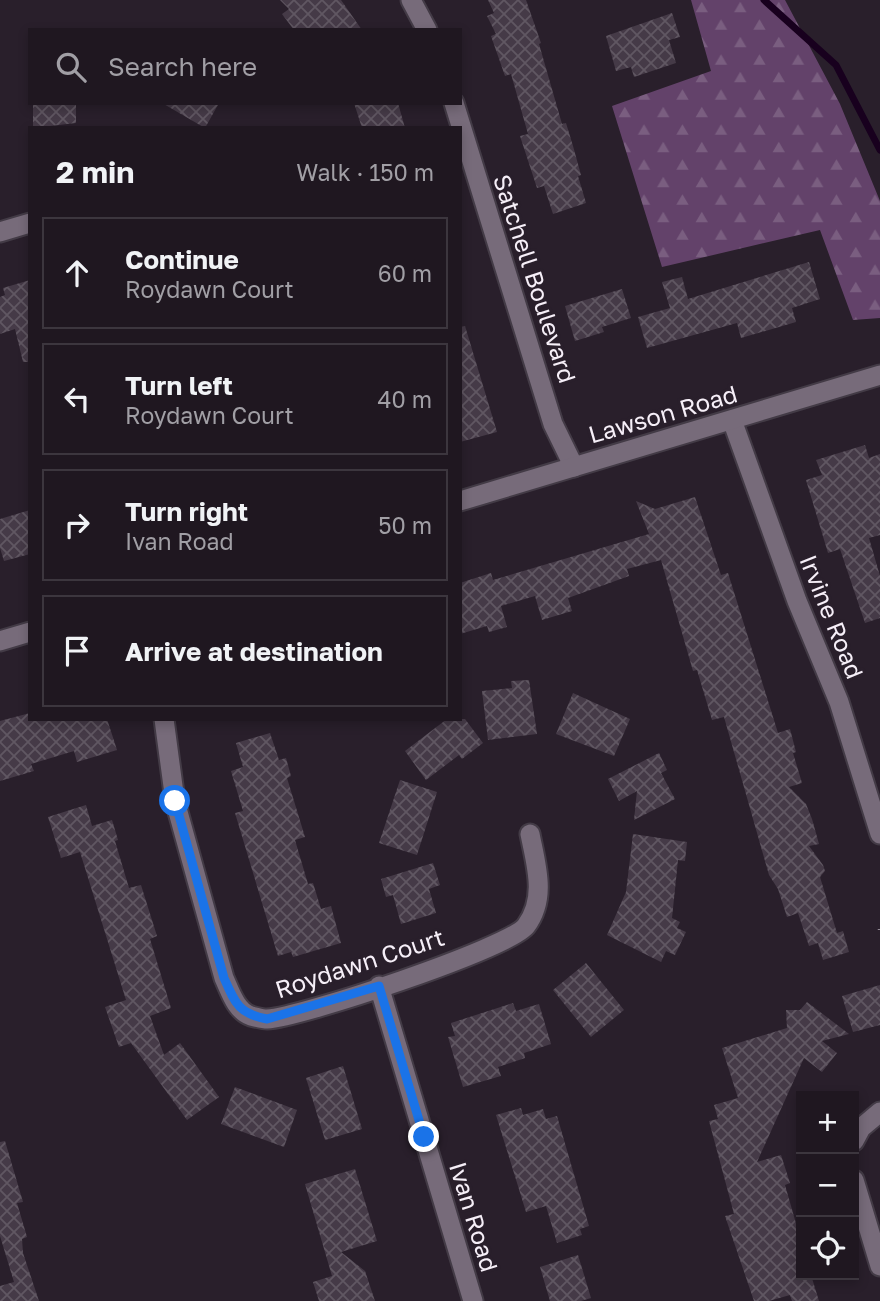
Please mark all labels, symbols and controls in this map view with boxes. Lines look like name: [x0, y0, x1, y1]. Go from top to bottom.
search box: [28, 28, 462, 105]
icon: search: [52, 48, 90, 86]
text: Search here: [108, 51, 257, 82]
text: 2 min: [56, 154, 134, 190]
text: Walk · 150 m: [296, 158, 434, 186]
street label: Satchell Boulevard: [488, 171, 583, 386]
text: Continue: [125, 244, 239, 275]
icon: ahead: [58, 254, 96, 292]
text: 60 m: [378, 259, 432, 287]
text: Roydawn Court: [125, 275, 294, 303]
text: Turn left: [125, 370, 233, 401]
street label: Lawson Road: [585, 378, 740, 449]
icon: left: [58, 380, 96, 418]
text: 40 m: [378, 385, 432, 413]
text: Roydawn Court: [125, 401, 294, 429]
text: Turn right: [125, 496, 248, 527]
icon: right: [58, 506, 96, 544]
text: 50 m: [378, 511, 432, 539]
text: Ivan Road: [125, 527, 234, 555]
street label: Irvine Road: [794, 550, 870, 683]
icon: arrive: [58, 632, 96, 670]
text: Arrive at destination: [125, 636, 383, 667]
route start: [159, 785, 190, 816]
street label: Roydawn Court: [271, 922, 448, 1004]
map controls: [796, 1091, 859, 1280]
button: +: [796, 1091, 859, 1154]
route end: [408, 1121, 439, 1152]
button: −: [796, 1154, 859, 1217]
street label: Ivan Road: [444, 1158, 505, 1275]
button: locate: [796, 1217, 859, 1280]

